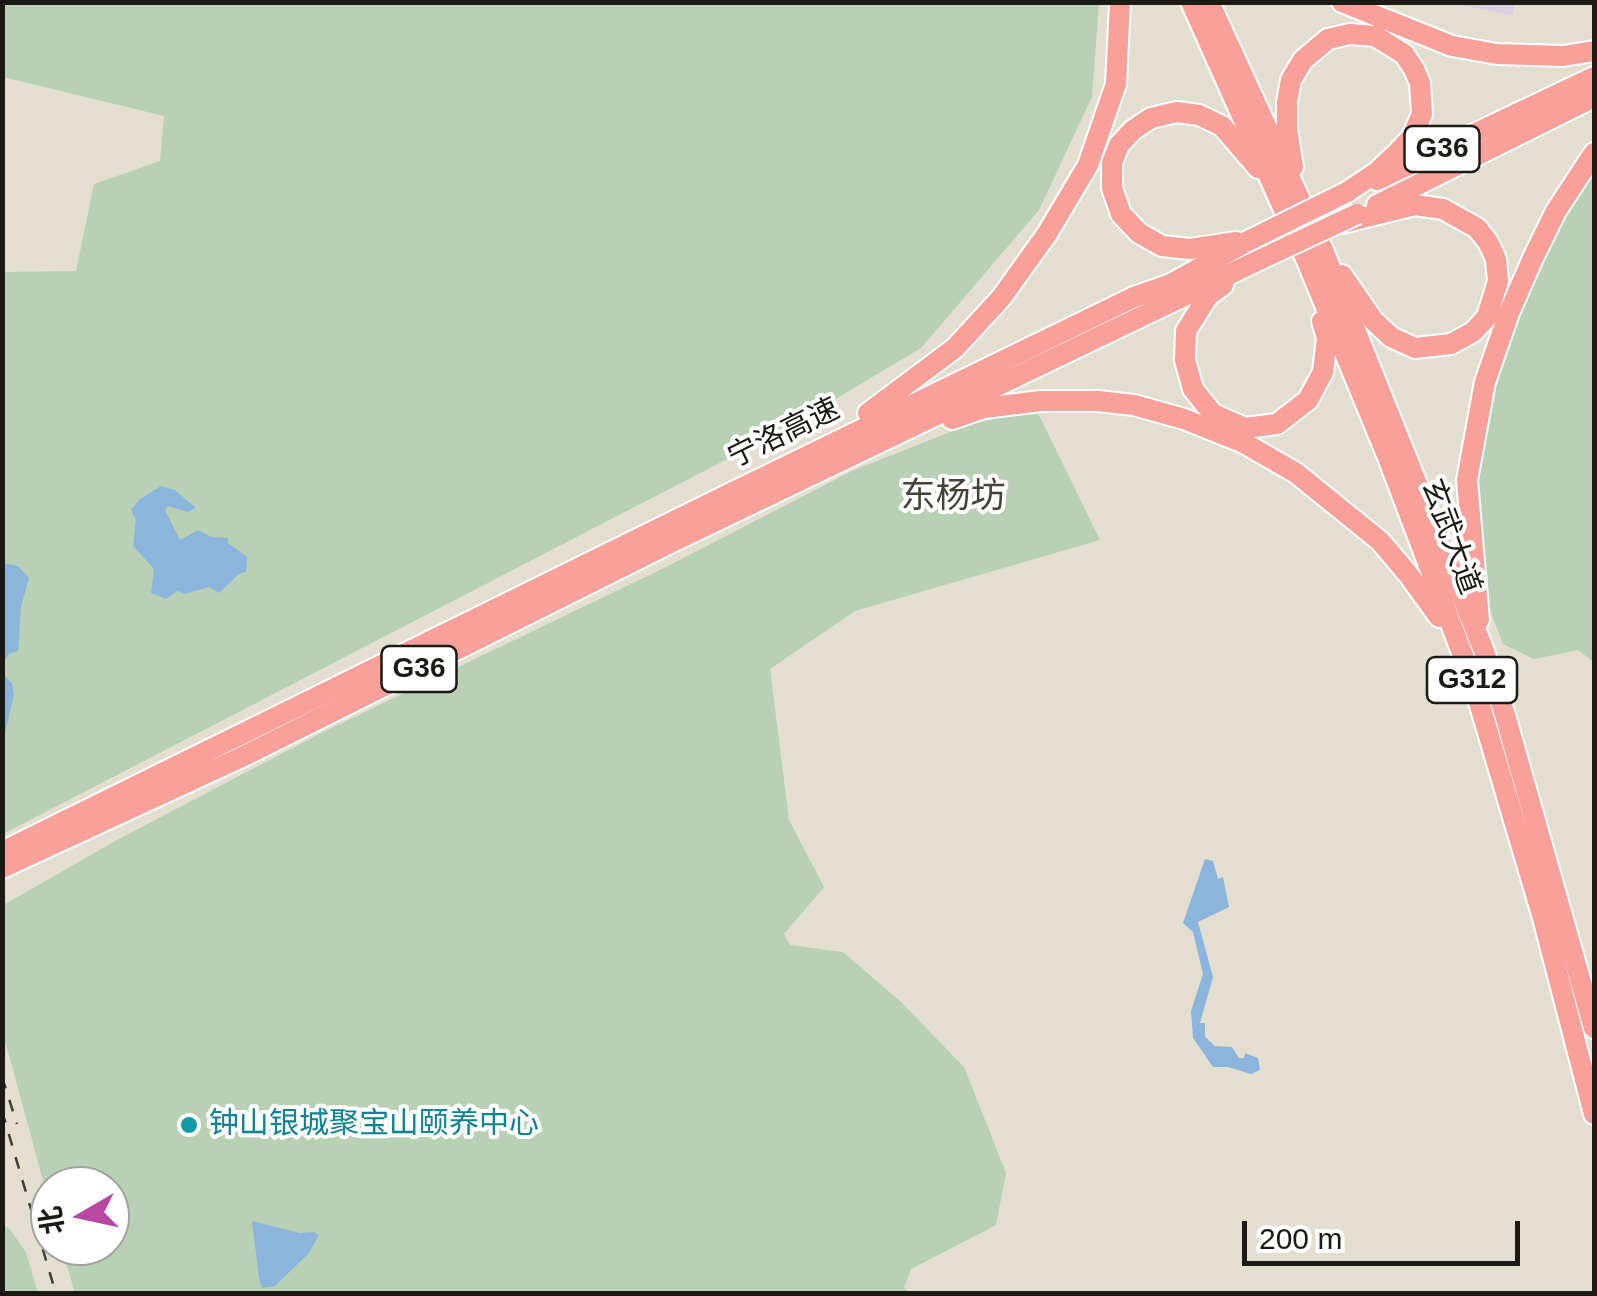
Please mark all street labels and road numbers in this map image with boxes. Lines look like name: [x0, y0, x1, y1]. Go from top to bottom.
road number: G36: [1404, 126, 1480, 172]
street label: 宁洛高速: [722, 392, 846, 476]
street label: 玄武大道: [1413, 474, 1487, 600]
road number: G36: [382, 646, 456, 692]
road number: G312: [1427, 657, 1517, 703]

